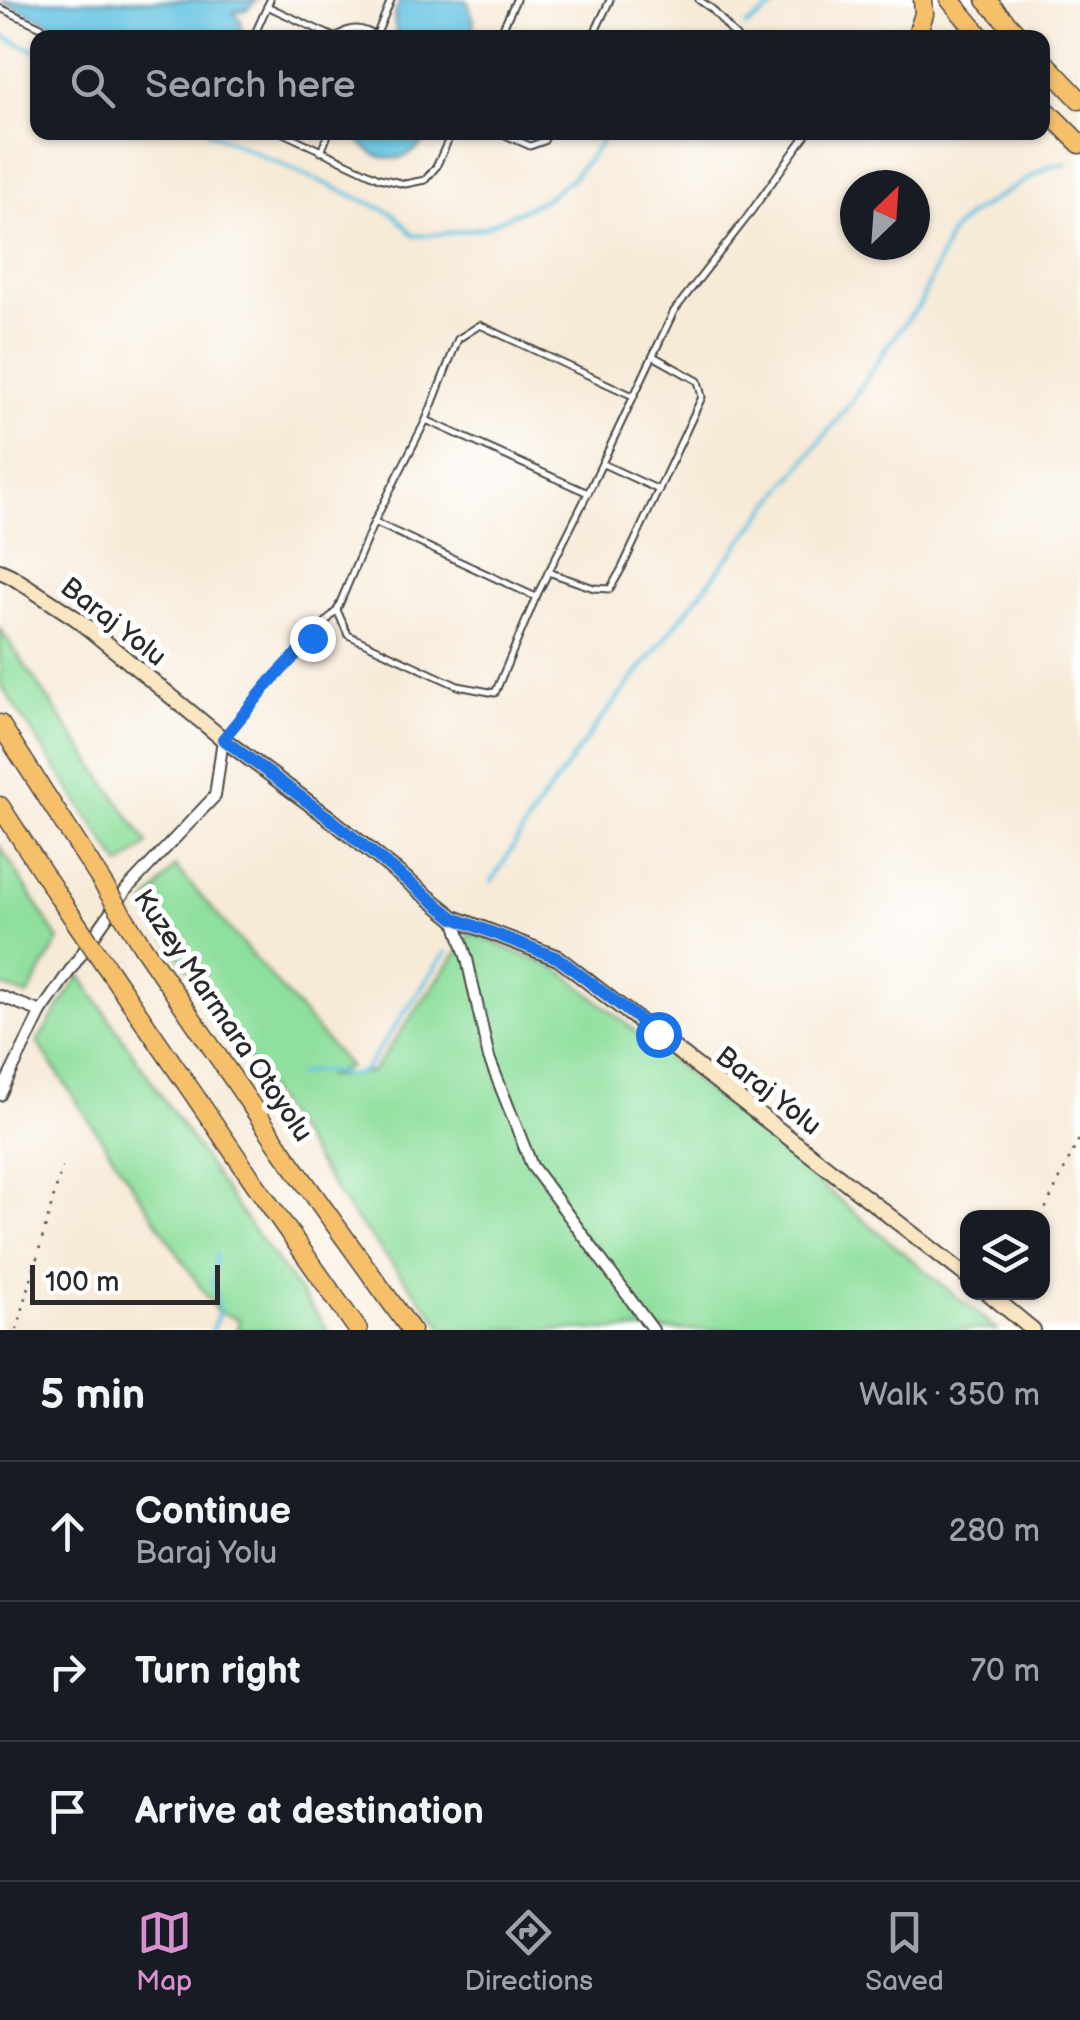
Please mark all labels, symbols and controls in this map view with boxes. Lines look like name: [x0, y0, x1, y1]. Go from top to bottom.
search box: [30, 30, 1050, 140]
icon: search: [65, 58, 120, 113]
text: Search here: [145, 63, 356, 108]
north arrow: [840, 170, 930, 260]
street label: Baraj Yolu: [54, 571, 172, 674]
route end: [290, 616, 336, 662]
street label: Kuzey Marmara Otoyolu: [126, 883, 320, 1148]
route start: [636, 1012, 682, 1058]
street label: Baraj Yolu: [709, 1040, 827, 1143]
map controls: [960, 1210, 1050, 1300]
button: layers: [960, 1210, 1050, 1300]
scale bar: [30, 1260, 220, 1304]
text: 100 m: [45, 1266, 119, 1299]
text: 5 min: [40, 1370, 145, 1421]
text: Walk · 350 m: [859, 1376, 1040, 1415]
text: Continue: [135, 1489, 291, 1534]
icon: ahead: [40, 1504, 95, 1559]
text: 280 m: [949, 1512, 1040, 1551]
text: Baraj Yolu: [135, 1534, 277, 1573]
icon: right: [40, 1644, 95, 1699]
text: Turn right: [135, 1649, 300, 1694]
text: 70 m: [970, 1652, 1040, 1691]
icon: arrive: [40, 1784, 95, 1839]
text: Arrive at destination: [135, 1789, 484, 1834]
tab: Map: [136, 1905, 192, 1998]
tab: Directions: [464, 1905, 593, 1998]
tab: Saved: [865, 1905, 944, 1998]

